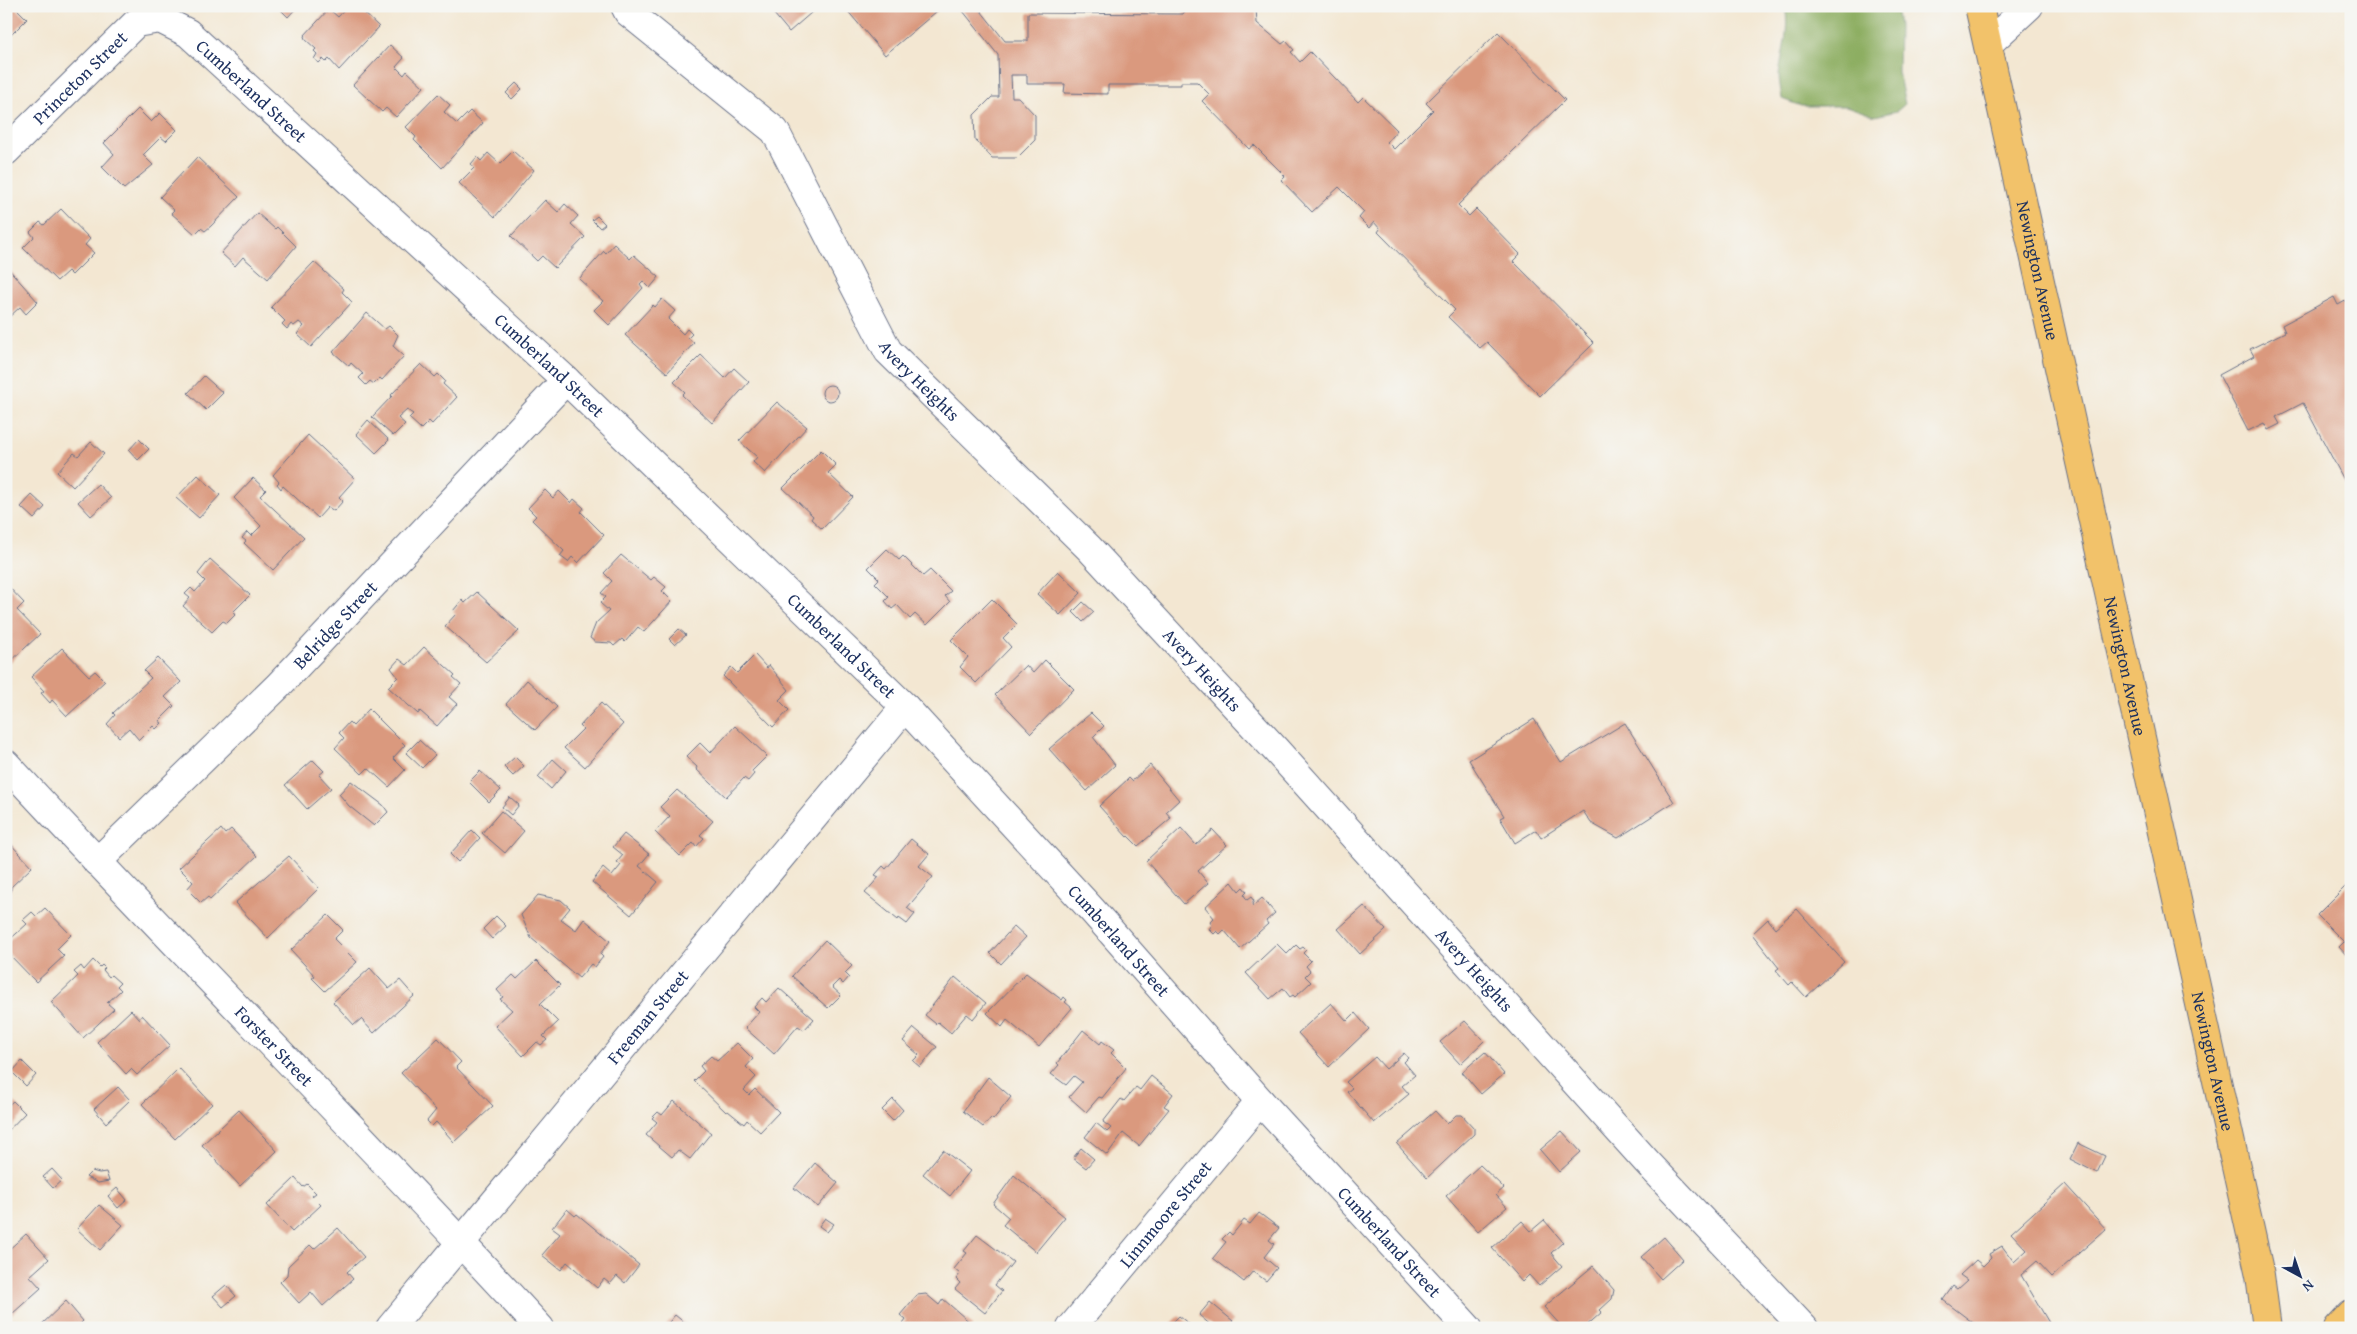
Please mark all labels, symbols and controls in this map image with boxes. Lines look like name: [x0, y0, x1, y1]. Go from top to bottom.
street label: Princeton Street: [26, 24, 134, 131]
street label: Cumberland Street: [190, 33, 314, 149]
street label: Newington Avenue: [2010, 198, 2067, 343]
street label: Cumberland Street: [488, 307, 611, 424]
street label: Avery Heights: [872, 336, 966, 427]
street label: Belridge Street: [286, 574, 384, 675]
street label: Cumberland Street: [781, 586, 903, 705]
street label: Newington Avenue: [2097, 594, 2154, 738]
street label: Avery Heights: [1157, 622, 1248, 718]
street label: Cumberland Street: [1062, 878, 1177, 1003]
street label: Avery Heights: [1429, 922, 1520, 1018]
street label: Freeman Street: [600, 963, 695, 1070]
street label: Newington Avenue: [2185, 989, 2242, 1134]
street label: Forster Street: [229, 999, 320, 1093]
street label: Linnmoore Street: [1113, 1154, 1218, 1273]
street label: Cumberland Street: [1332, 1180, 1448, 1304]
north arrow: [2274, 1252, 2324, 1302]
text: N: [2298, 1275, 2318, 1297]

